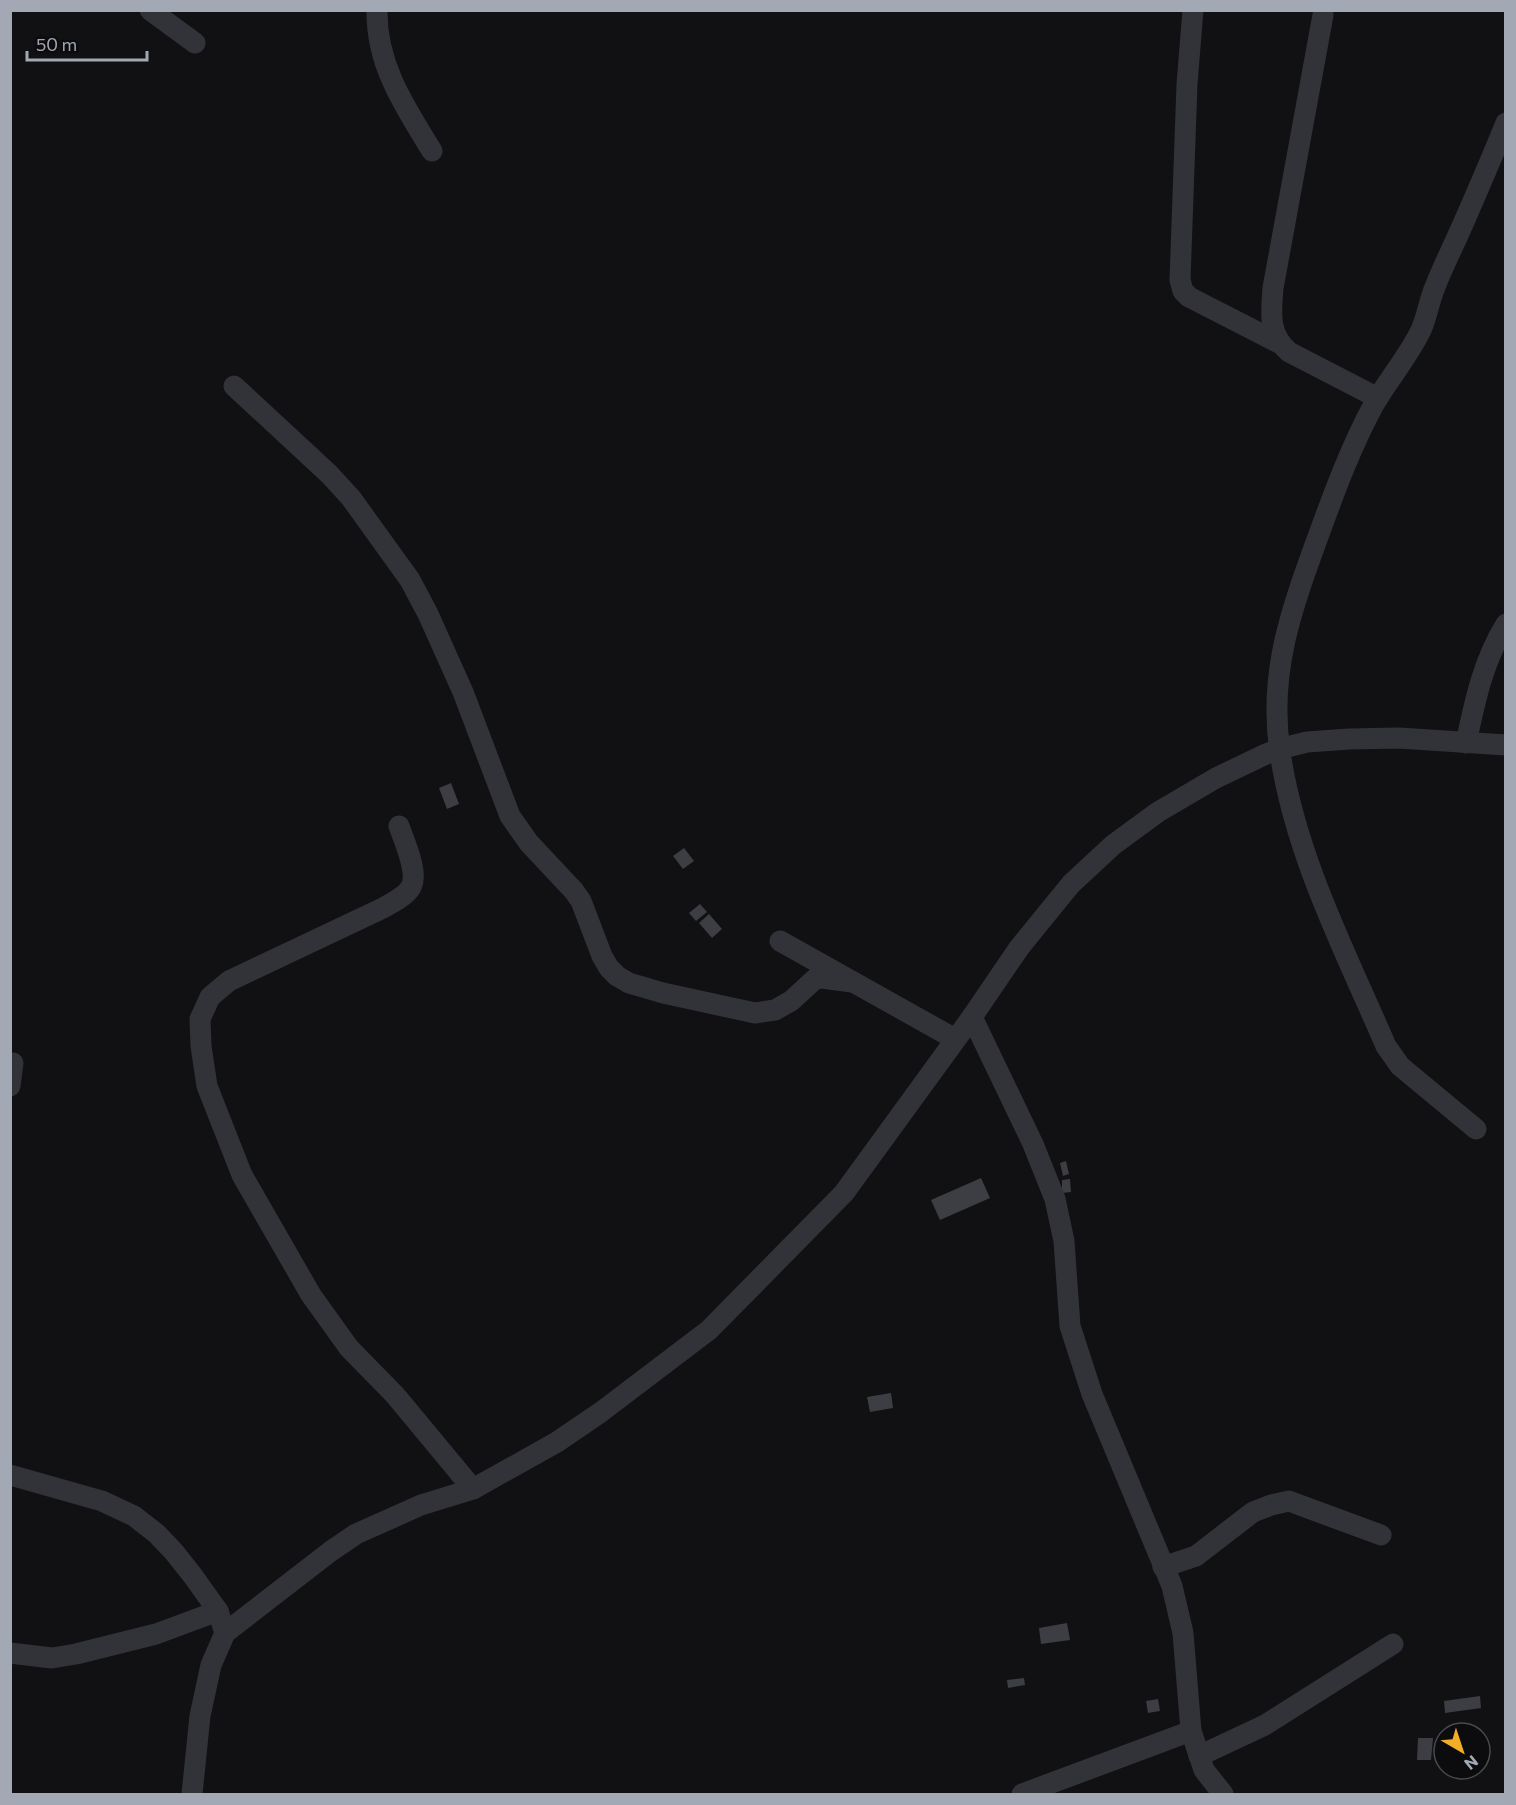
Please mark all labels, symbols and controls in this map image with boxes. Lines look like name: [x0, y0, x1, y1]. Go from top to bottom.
scale bar: [27, 24, 147, 62]
text: 50 m: [36, 33, 77, 55]
north arrow: [1432, 1721, 1492, 1781]
text: N: [1461, 1752, 1482, 1774]

